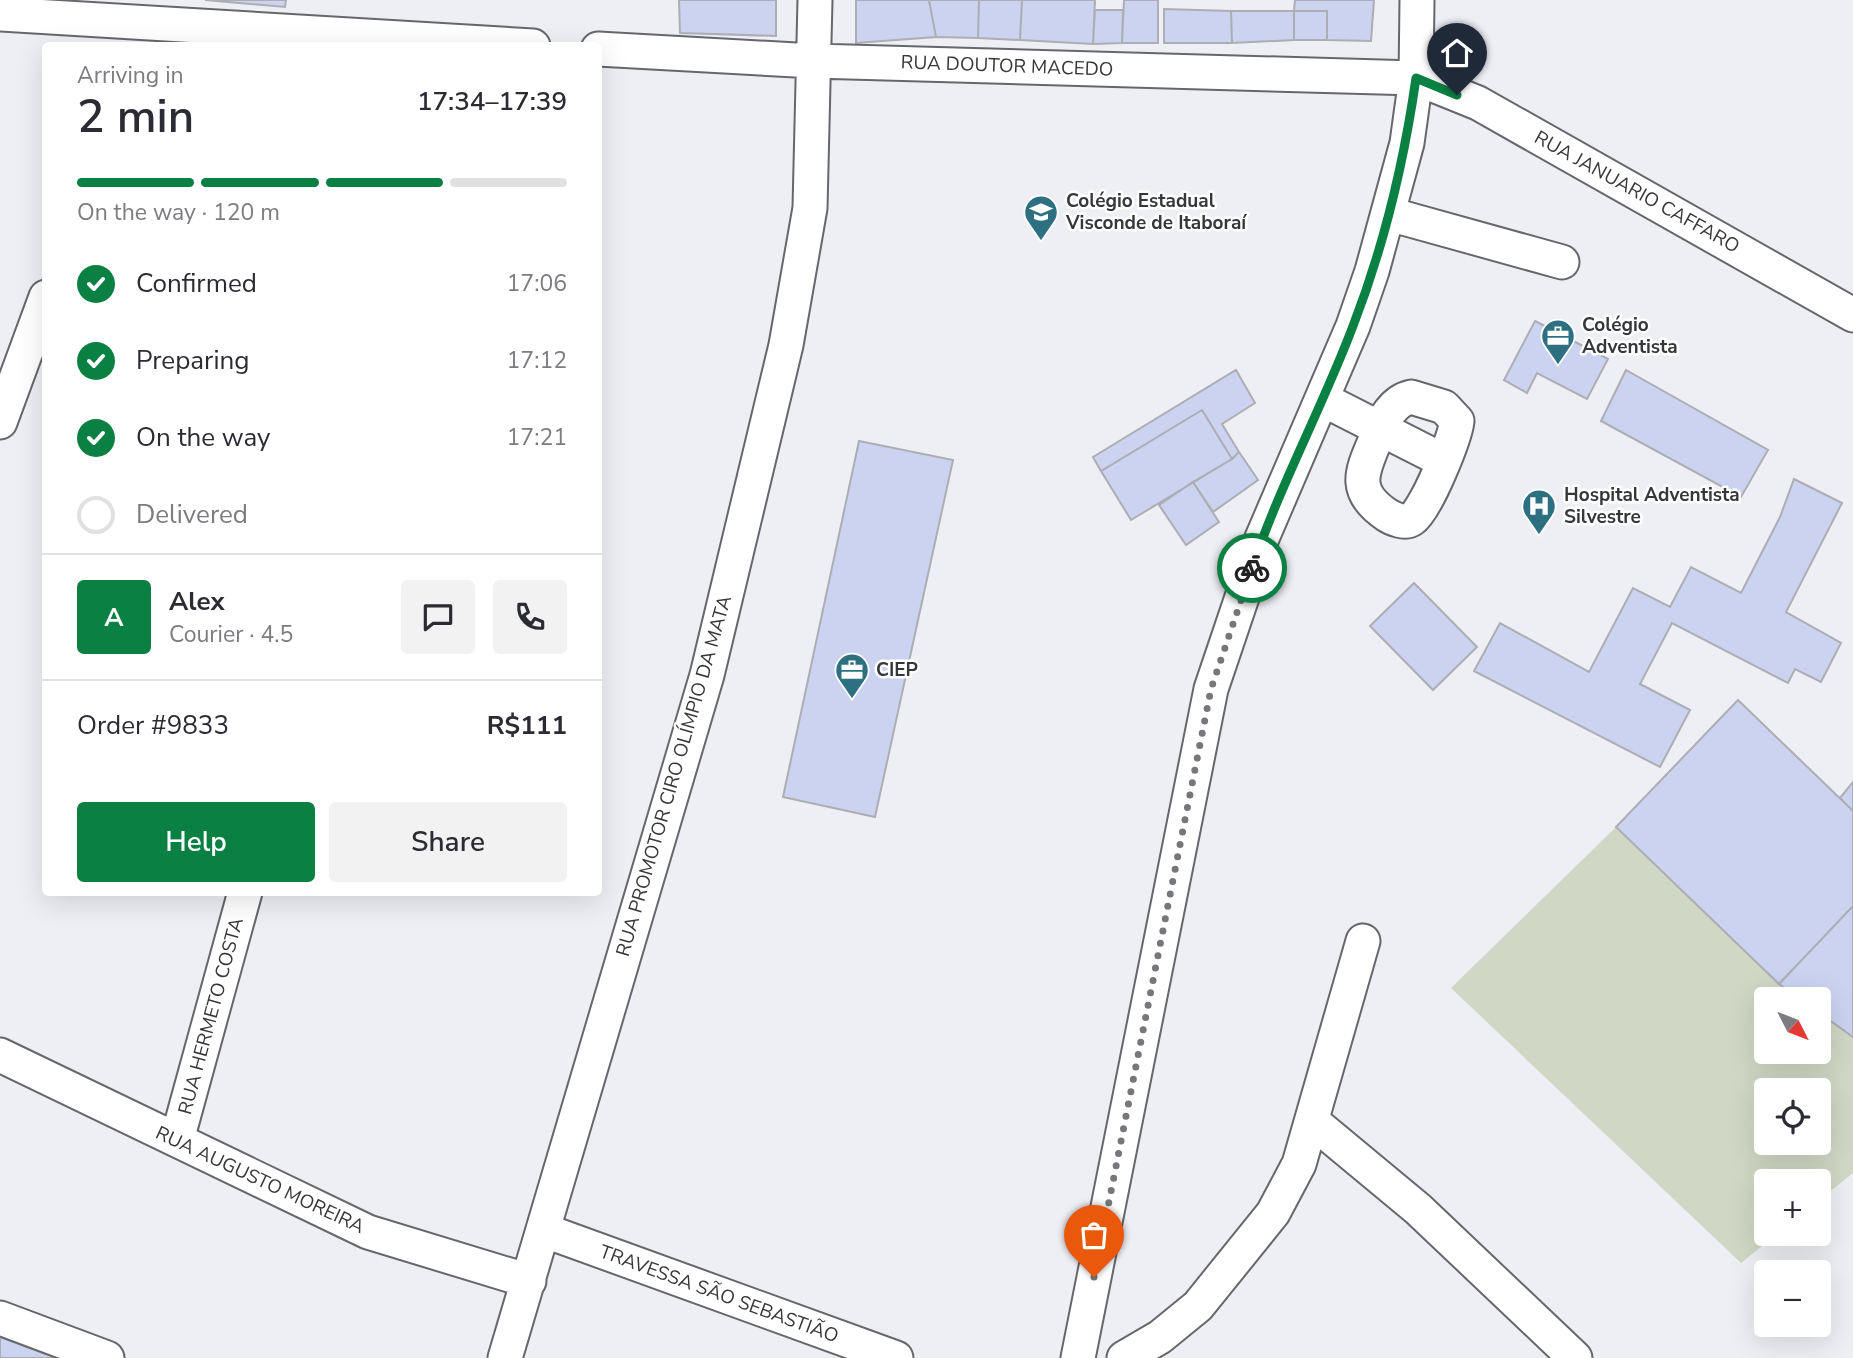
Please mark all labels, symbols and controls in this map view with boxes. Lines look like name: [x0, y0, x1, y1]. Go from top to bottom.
pin: [1427, 23, 1487, 95]
icon: home: [1438, 34, 1476, 72]
street label: RUA DOUTOR MACEDO: [900, 49, 1114, 83]
text: Arriving in: [77, 60, 184, 91]
text: 17:34–17:39: [417, 84, 567, 119]
text: 2 min: [77, 85, 194, 148]
street label: RUA JANUARIO CAFFARO: [1530, 125, 1744, 259]
place label: Colégio Estadual Visconde de Itaboraí: [1065, 188, 1247, 236]
school or university icon: Colégio Estadual Visconde de Itaboraí: [1022, 193, 1060, 242]
text: On the way · 120 m: [77, 197, 280, 228]
icon: check: [77, 265, 115, 303]
text: Confirmed: [136, 266, 257, 301]
text: 17:06: [507, 268, 567, 299]
place label: Colégio Adventista: [1582, 312, 1678, 360]
office icon: Colégio Adventista: [1539, 317, 1577, 366]
icon: check: [77, 342, 115, 380]
text: Preparing: [136, 343, 249, 378]
text: 17:12: [507, 345, 567, 376]
icon: check: [77, 419, 115, 457]
text: On the way: [136, 420, 270, 455]
text: 17:21: [507, 422, 567, 453]
place label: Hospital Adventista Silvestre: [1564, 482, 1740, 530]
hospital icon: Hospital Adventista Silvestre: [1520, 487, 1558, 536]
text: Delivered: [136, 497, 248, 532]
courier: [1217, 533, 1287, 603]
icon: bike: [1233, 549, 1271, 587]
button: chat: [401, 580, 475, 654]
button: phone: [493, 580, 567, 654]
text: Alex: [169, 584, 225, 619]
street label: RUA PROMOTOR CIRO OLÍMPIO DA MATA: [610, 592, 738, 959]
text: A: [104, 600, 124, 635]
text: Courier · 4.5: [169, 619, 293, 650]
office icon: CIEP: [833, 651, 871, 700]
place label: CIEP: [876, 657, 918, 683]
text: Order #9833: [77, 708, 229, 743]
text: R$111: [487, 708, 567, 743]
button: Help: [77, 802, 315, 882]
button: Share: [329, 802, 567, 882]
street label: RUA HERMETO COSTA: [172, 915, 250, 1117]
north arrow: [1754, 987, 1830, 1064]
map controls: [1754, 987, 1831, 1337]
button: locate: [1754, 1078, 1831, 1155]
street label: RUA AUGUSTO MOREIRA: [151, 1120, 369, 1240]
button: +: [1754, 1169, 1831, 1246]
pin: [1064, 1205, 1124, 1277]
icon: bag: [1075, 1216, 1113, 1254]
street label: TRAVESSA SÃO SEBASTIÃO: [596, 1239, 842, 1349]
button: −: [1754, 1260, 1831, 1337]

